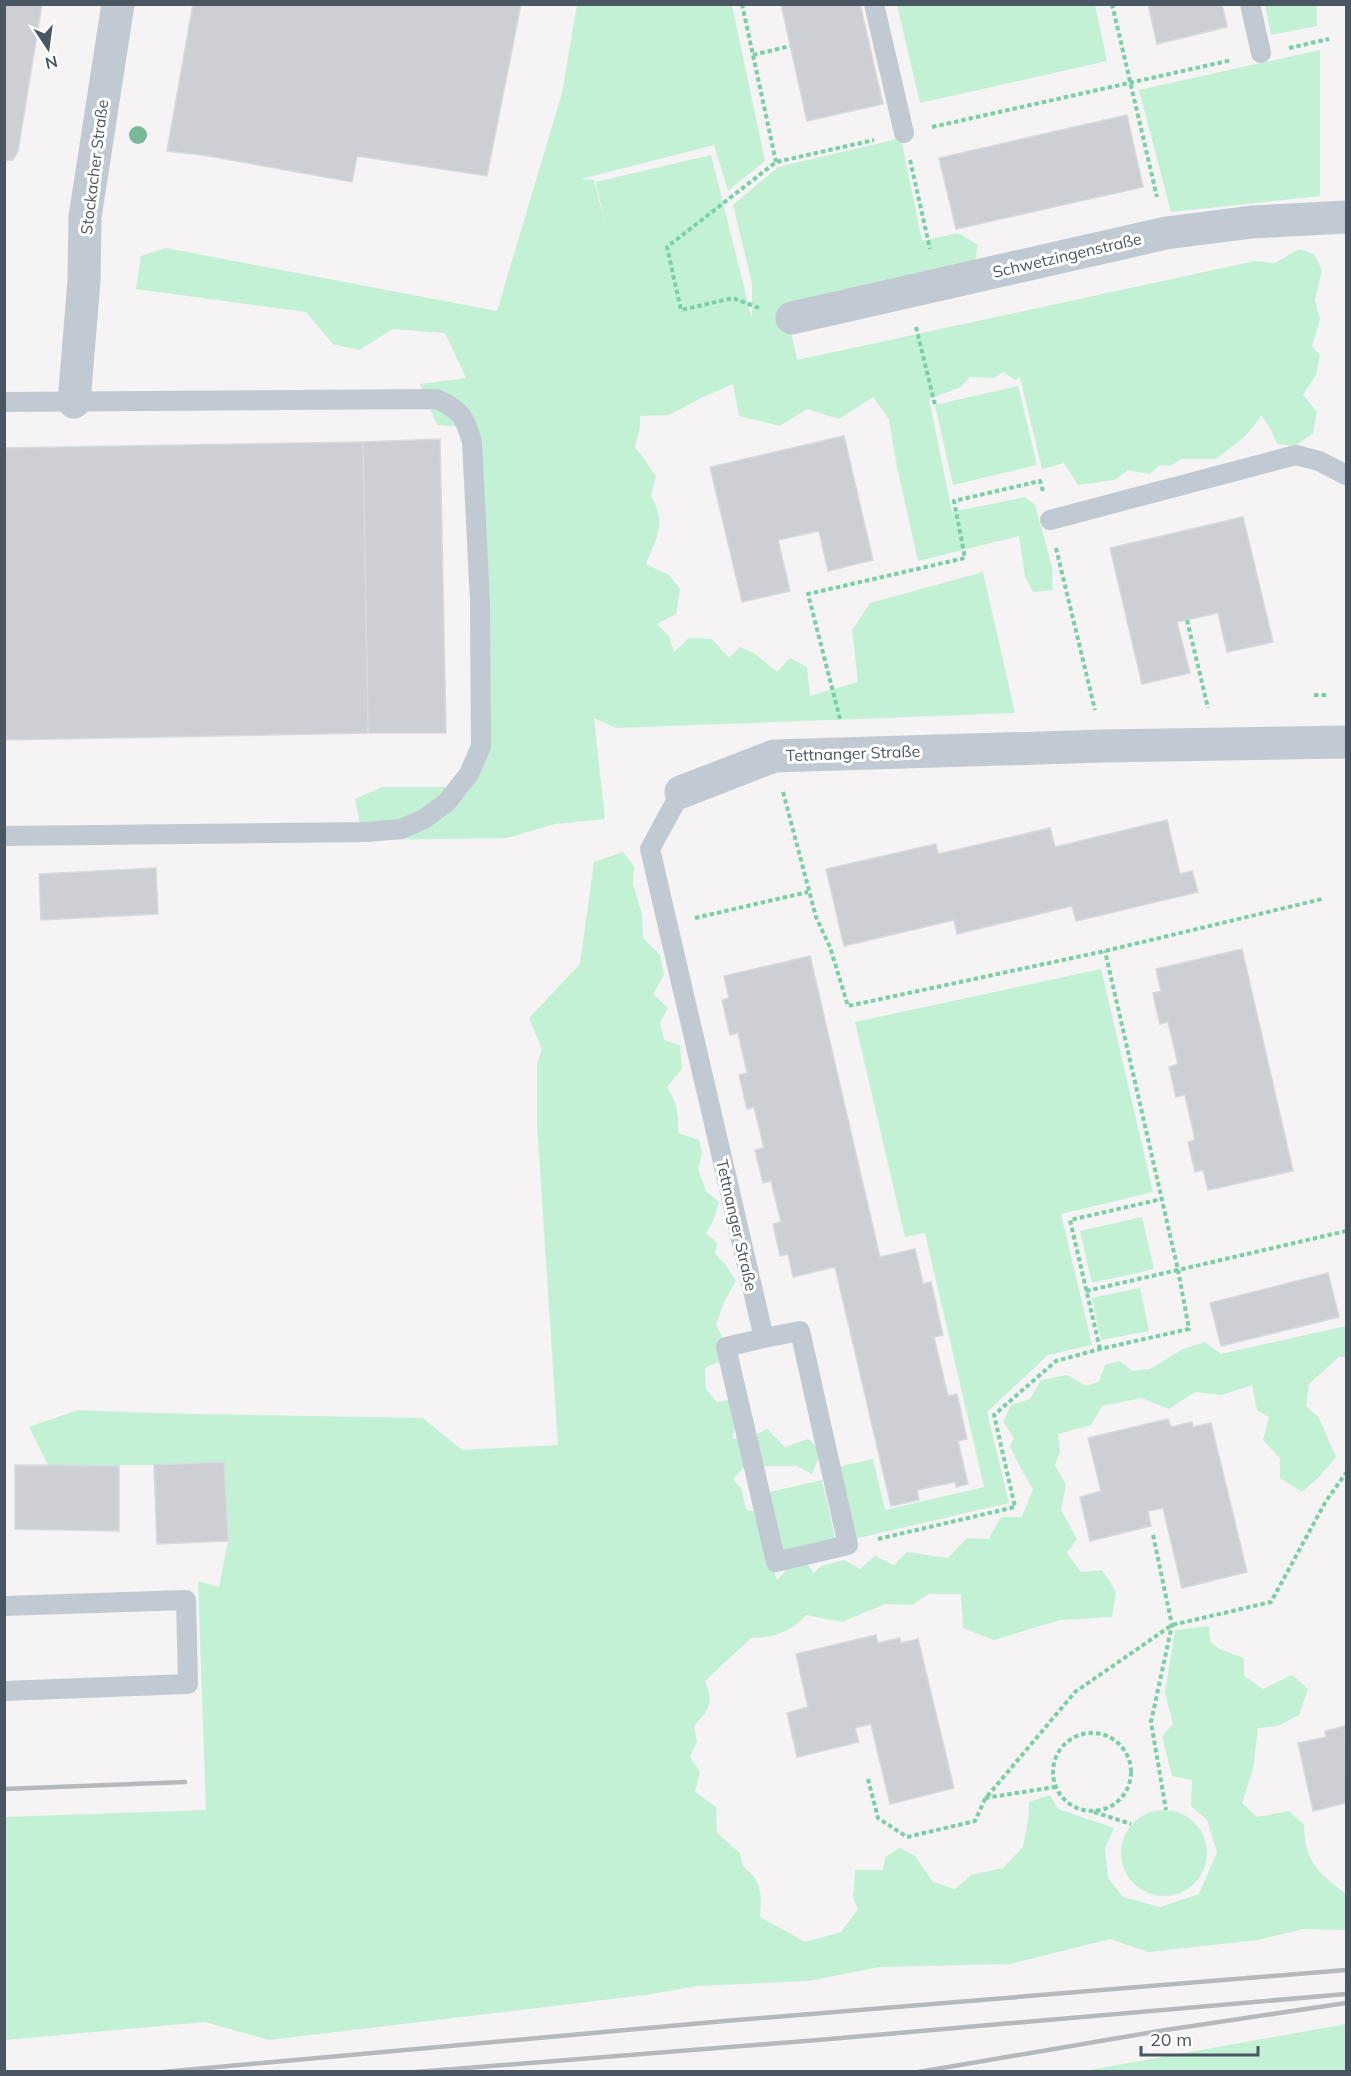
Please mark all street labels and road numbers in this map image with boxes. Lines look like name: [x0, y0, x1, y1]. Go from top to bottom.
street label: Stockacher Straße: [76, 98, 112, 236]
street label: Schwetzingenstraße: [991, 228, 1143, 282]
street label: Tettnanger Straße: [785, 741, 921, 765]
street label: Tettnanger Straße: [712, 1157, 762, 1293]

